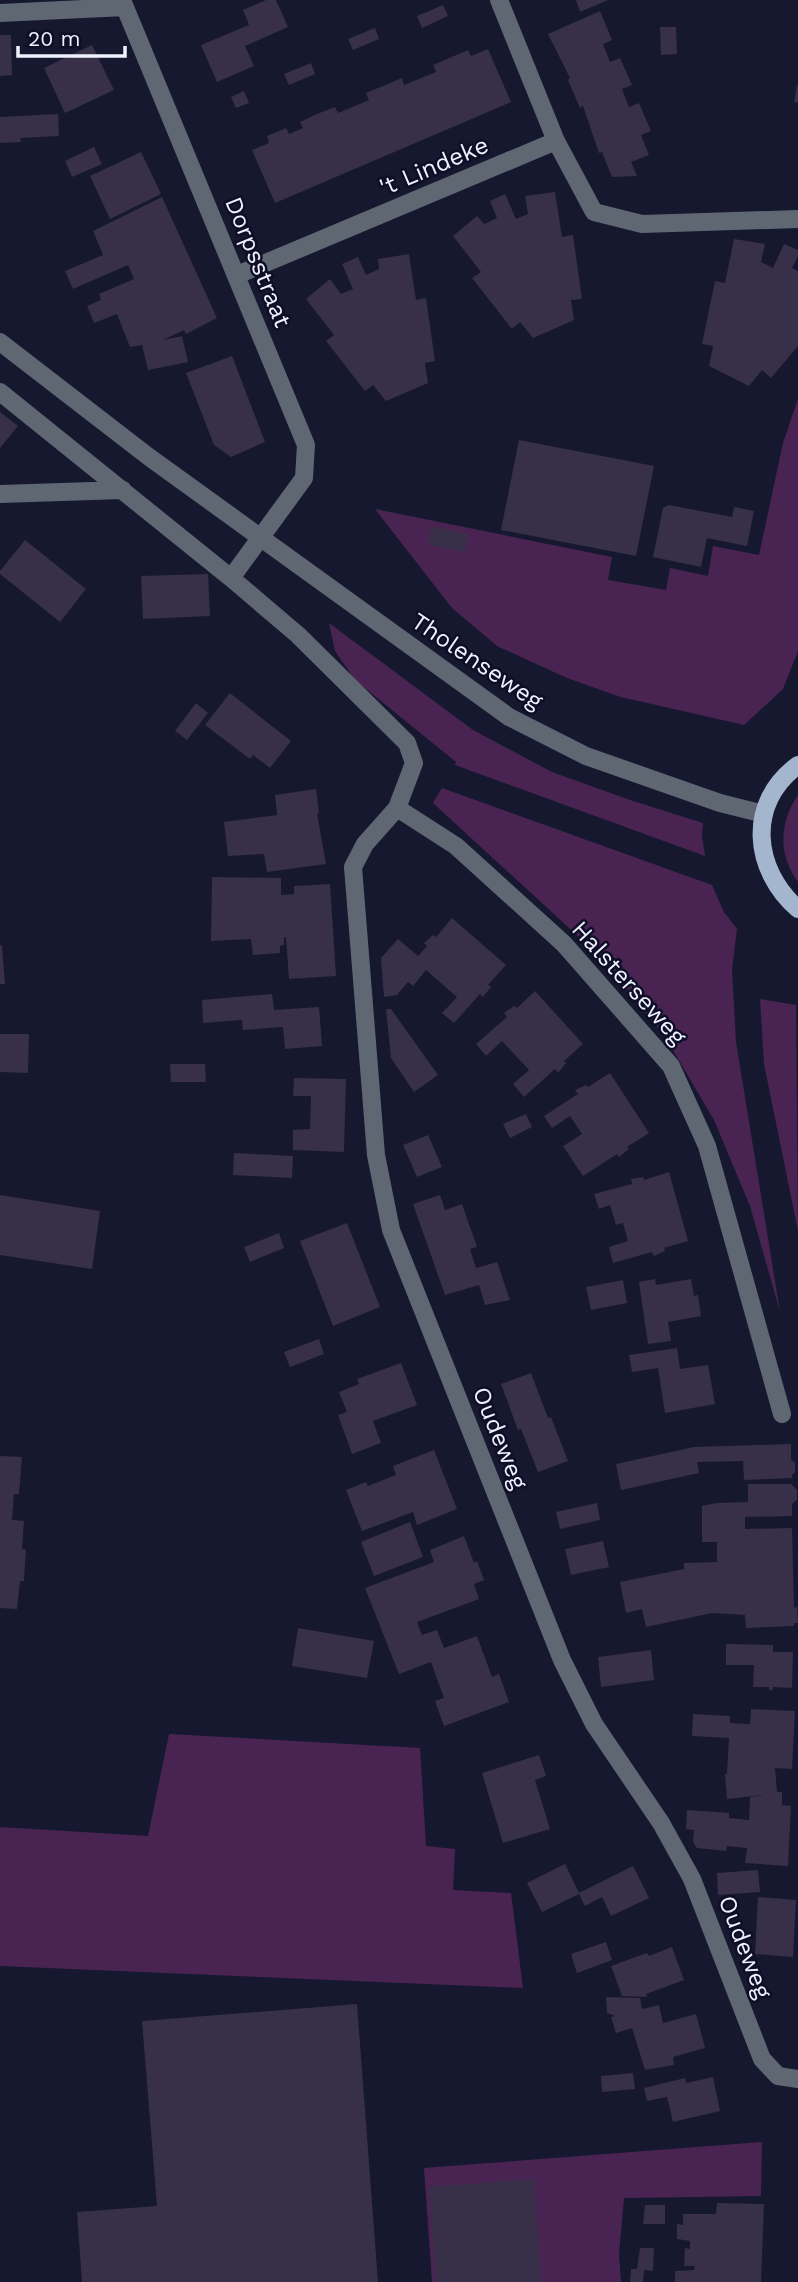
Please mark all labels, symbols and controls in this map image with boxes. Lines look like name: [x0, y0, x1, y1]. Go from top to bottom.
scale bar: [18, 14, 124, 58]
text: 20 m: [28, 26, 80, 51]
street label: 't Lindeke: [375, 131, 493, 201]
street label: Dorpsstraat: [219, 193, 297, 331]
street label: Tholenseweg: [406, 607, 548, 715]
street label: Halsterseweg: [566, 915, 692, 1051]
street label: Oudeweg: [467, 1383, 533, 1493]
street label: Oudeweg: [713, 1892, 777, 2002]

